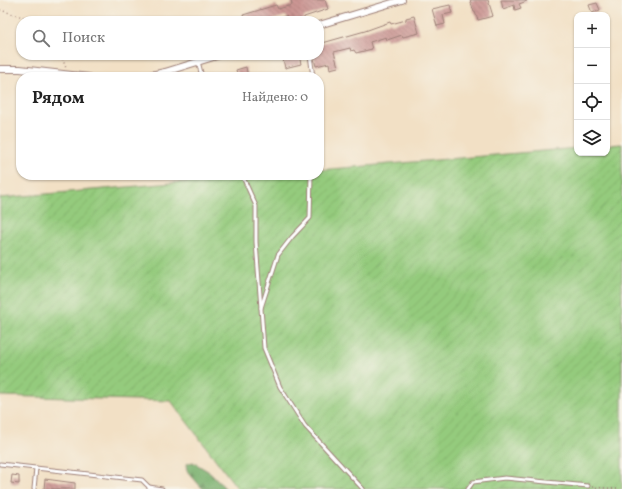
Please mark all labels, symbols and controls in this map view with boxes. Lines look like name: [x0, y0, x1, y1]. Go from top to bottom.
map controls: [574, 12, 610, 156]
button: +: [574, 12, 610, 48]
search box: [16, 16, 324, 60]
icon: search: [30, 27, 52, 49]
text: Поиск: [62, 28, 105, 49]
button: −: [574, 48, 610, 84]
button: locate: [574, 84, 610, 120]
text: Рядом: [32, 87, 85, 110]
text: Найдено: 0: [242, 89, 308, 107]
button: layers: [574, 120, 610, 156]

